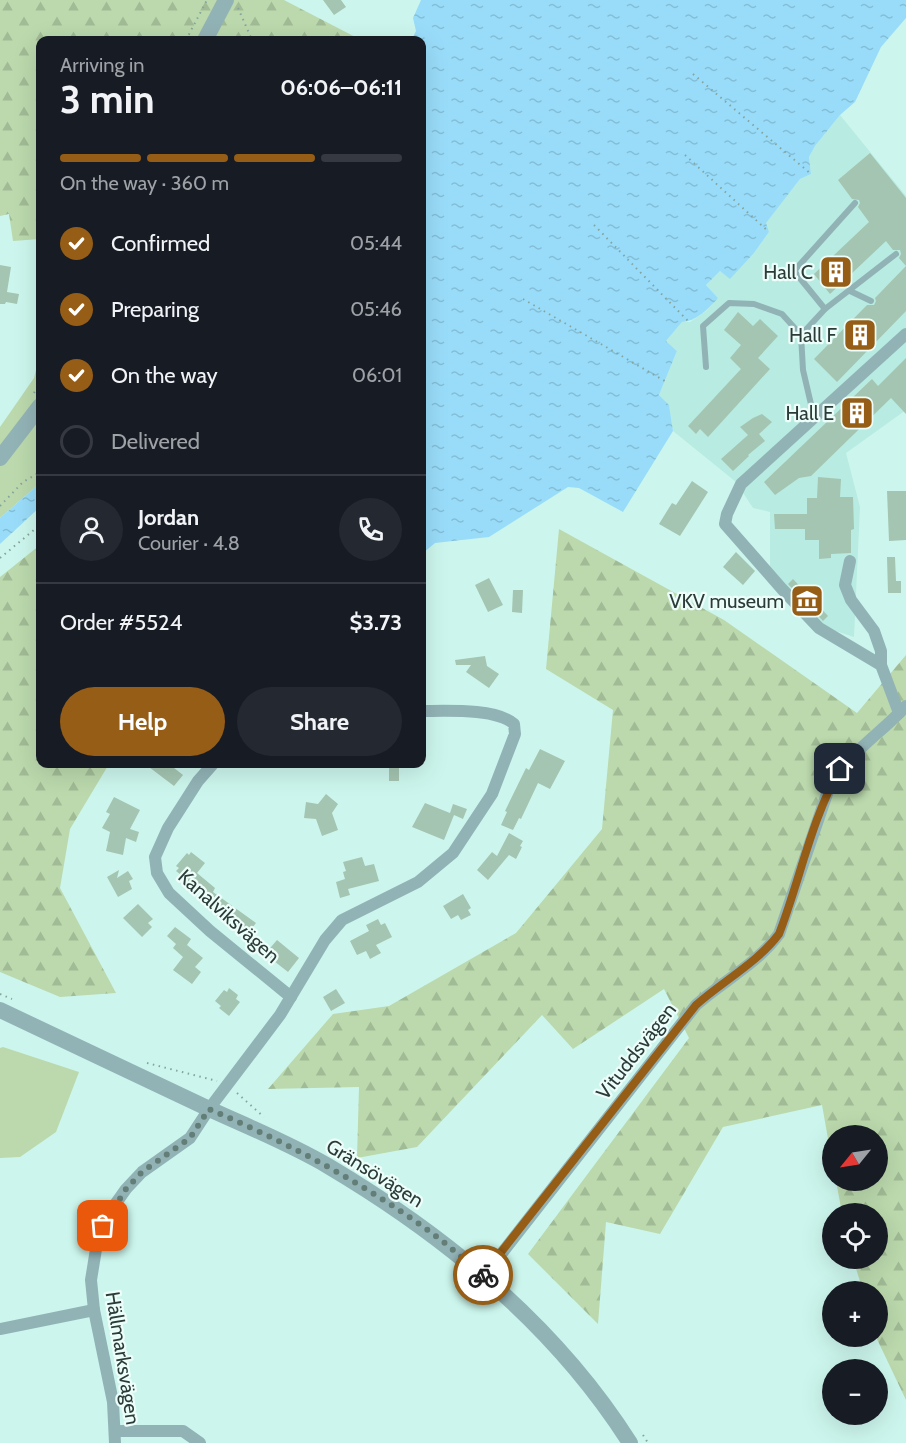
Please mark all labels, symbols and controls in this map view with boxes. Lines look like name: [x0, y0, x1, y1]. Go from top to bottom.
text: Arriving in: [60, 53, 144, 77]
text: 06:06–06:11: [280, 74, 402, 101]
text: 3 min: [60, 75, 155, 123]
text: On the way · 360 m: [60, 171, 229, 195]
icon: check: [60, 227, 93, 260]
text: Confirmed: [111, 230, 210, 257]
text: 05:44: [350, 231, 402, 255]
building icon: Hall C: [818, 254, 854, 290]
place label: Hall C: [763, 260, 813, 284]
icon: check: [60, 293, 93, 326]
text: Preparing: [111, 296, 199, 323]
text: 05:46: [350, 297, 402, 321]
building icon: Hall F: [842, 317, 878, 353]
place label: Hall F: [789, 323, 838, 347]
icon: check: [60, 359, 93, 392]
text: On the way: [111, 362, 218, 389]
text: 06:01: [352, 363, 402, 387]
building icon: Hall E: [839, 395, 875, 431]
place label: Hall E: [785, 401, 834, 425]
text: Delivered: [111, 428, 200, 455]
button: person: [60, 498, 123, 561]
button: phone: [339, 498, 402, 561]
text: Jordan: [138, 504, 199, 531]
text: Courier · 4.8: [138, 531, 240, 555]
museum icon: VKV museum: [789, 583, 825, 619]
place label: VKV museum: [669, 589, 784, 613]
text: Order #5524: [60, 609, 182, 636]
text: $3.73: [349, 609, 402, 636]
button: Help: [60, 687, 225, 756]
button: Share: [237, 687, 402, 756]
pin: [814, 743, 865, 794]
icon: home: [823, 752, 856, 785]
street label: Kanalviksvägen: [173, 864, 285, 968]
street label: Vituddsvägen: [591, 998, 681, 1104]
north arrow: [822, 1125, 888, 1191]
map controls: [822, 1125, 888, 1425]
street label: Gränsövägen: [322, 1134, 428, 1212]
pin: [77, 1200, 128, 1251]
button: locate: [822, 1203, 888, 1269]
icon: bag: [86, 1209, 119, 1242]
courier: [453, 1245, 513, 1305]
icon: bike: [467, 1259, 500, 1292]
button: +: [822, 1281, 888, 1347]
street label: Hällmarksvägen: [101, 1290, 145, 1426]
button: −: [822, 1359, 888, 1425]

